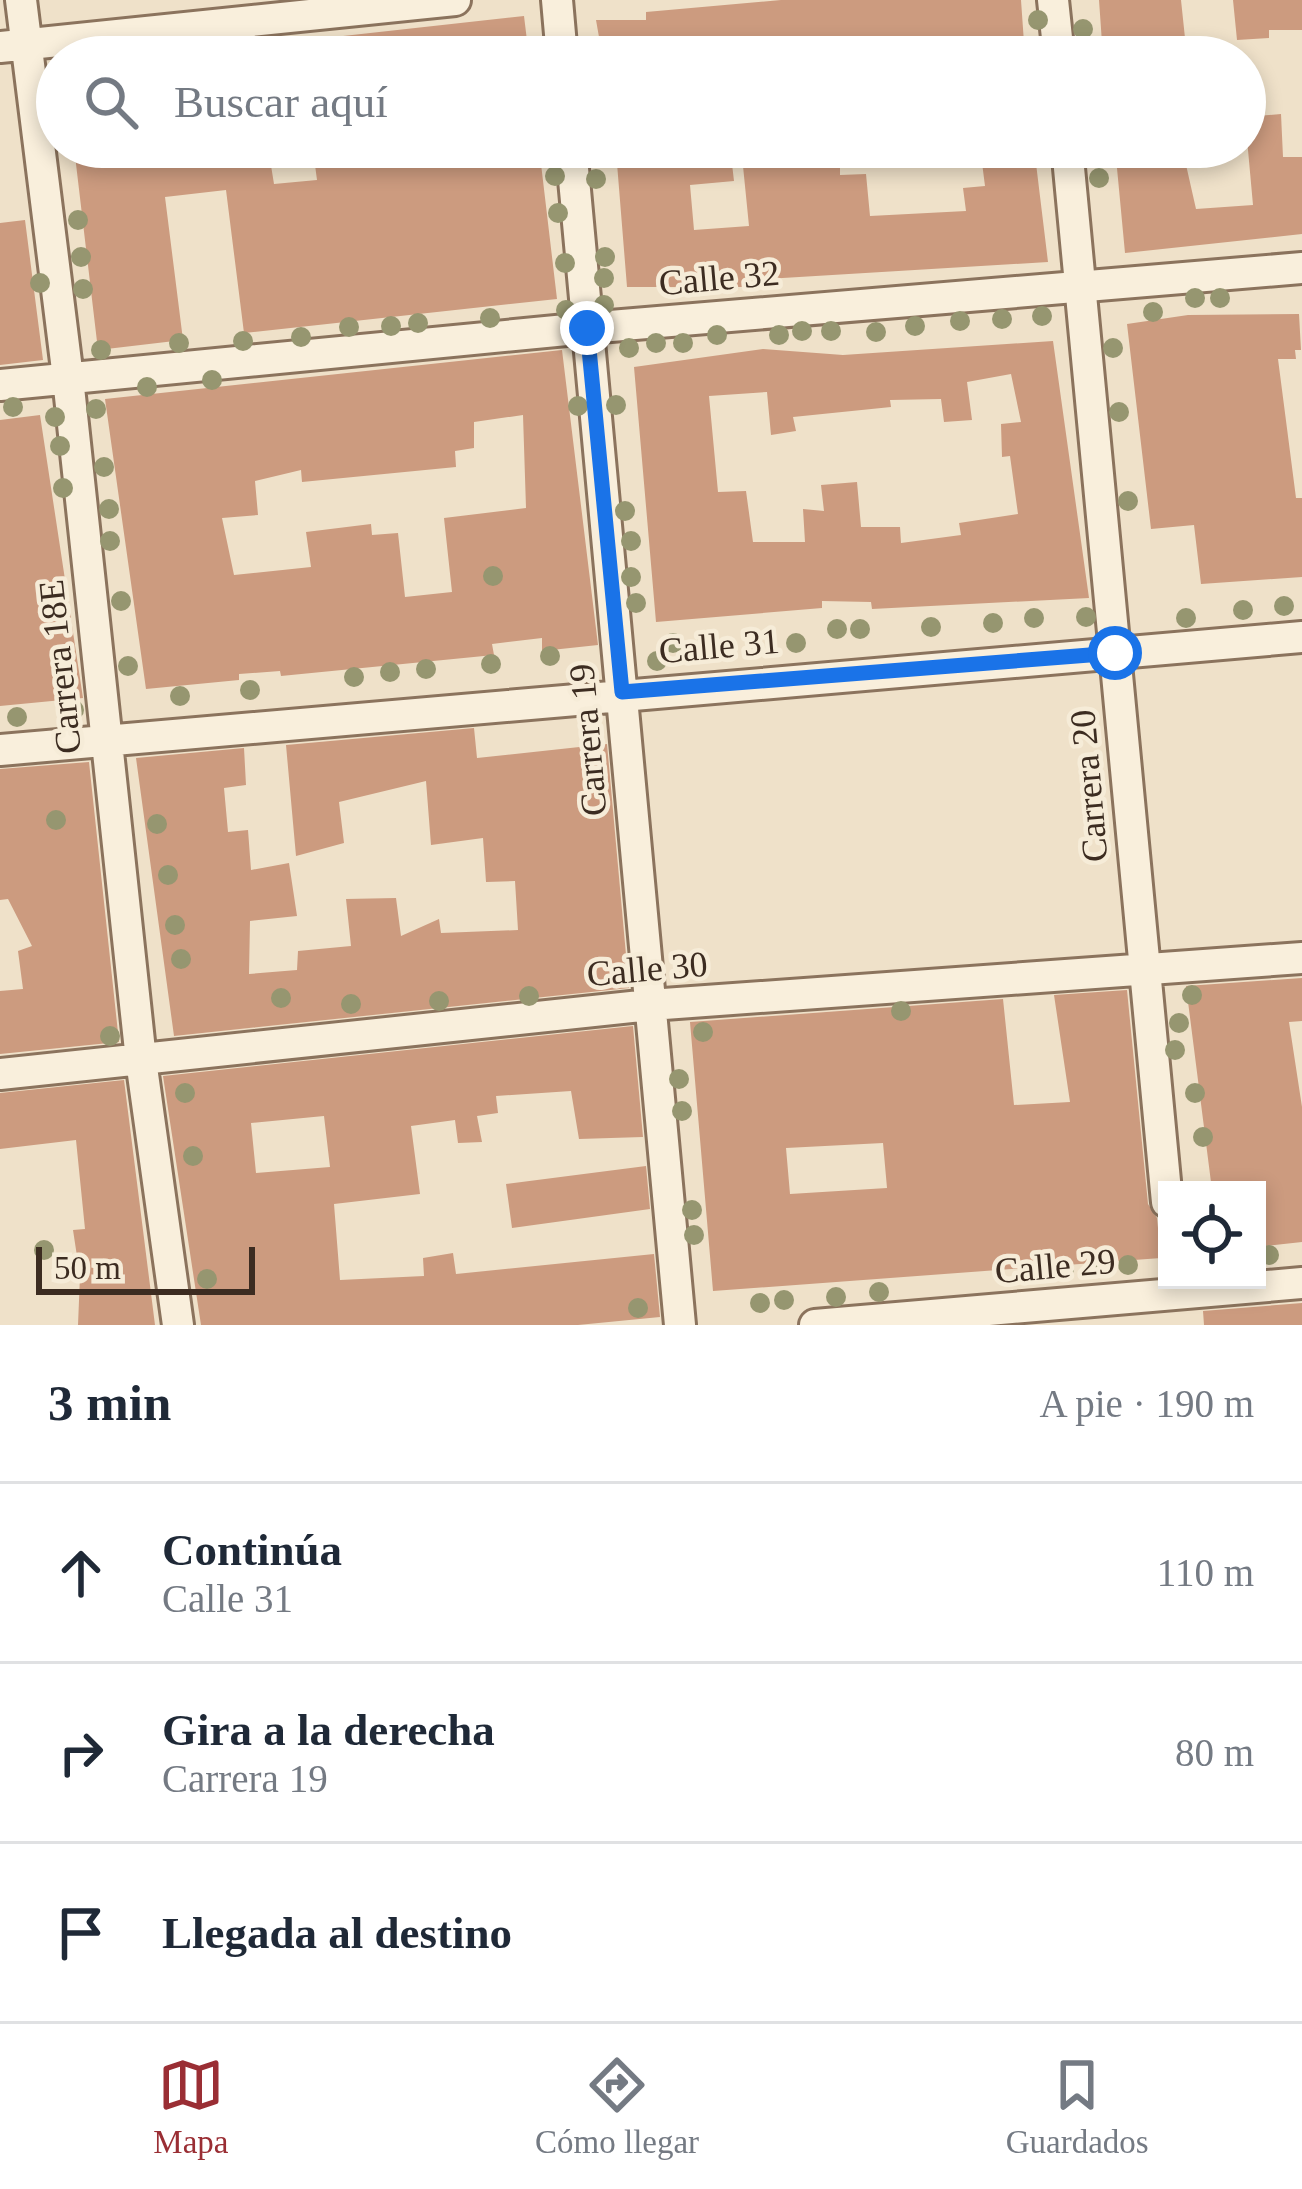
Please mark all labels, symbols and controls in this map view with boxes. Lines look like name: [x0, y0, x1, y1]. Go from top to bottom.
search box: [36, 36, 1266, 168]
icon: search: [78, 69, 144, 135]
text: Buscar aquí: [174, 77, 388, 127]
street label: Calle 32: [657, 253, 781, 303]
route end: [560, 301, 614, 355]
street label: Carrera 18E: [31, 578, 89, 756]
street label: Calle 31: [657, 621, 781, 671]
route start: [1088, 626, 1142, 680]
street label: Carrera 19: [561, 662, 615, 818]
street label: Carrera 20: [1062, 708, 1116, 864]
street label: Calle 30: [585, 944, 709, 994]
map controls: [1158, 1181, 1266, 1289]
button: locate: [1158, 1181, 1266, 1289]
scale bar: [36, 1241, 255, 1294]
street label: Calle 29: [993, 1241, 1117, 1291]
text: 50 m: [54, 1250, 121, 1286]
text: 3 min: [48, 1375, 171, 1431]
text: A pie · 190 m: [1040, 1382, 1254, 1425]
text: Continúa: [162, 1525, 342, 1575]
icon: ahead: [48, 1540, 114, 1606]
text: 110 m: [1157, 1551, 1254, 1594]
text: Calle 31: [162, 1577, 293, 1620]
text: Gira a la derecha: [162, 1705, 495, 1755]
icon: right: [48, 1720, 114, 1786]
text: 80 m: [1175, 1731, 1254, 1774]
text: Carrera 19: [162, 1757, 328, 1800]
icon: arrive: [48, 1900, 114, 1966]
text: Llegada al destino: [162, 1908, 512, 1958]
tab: Mapa: [153, 2052, 228, 2161]
tab: Cómo llegar: [535, 2052, 699, 2161]
tab: Guardados: [1006, 2052, 1149, 2161]

